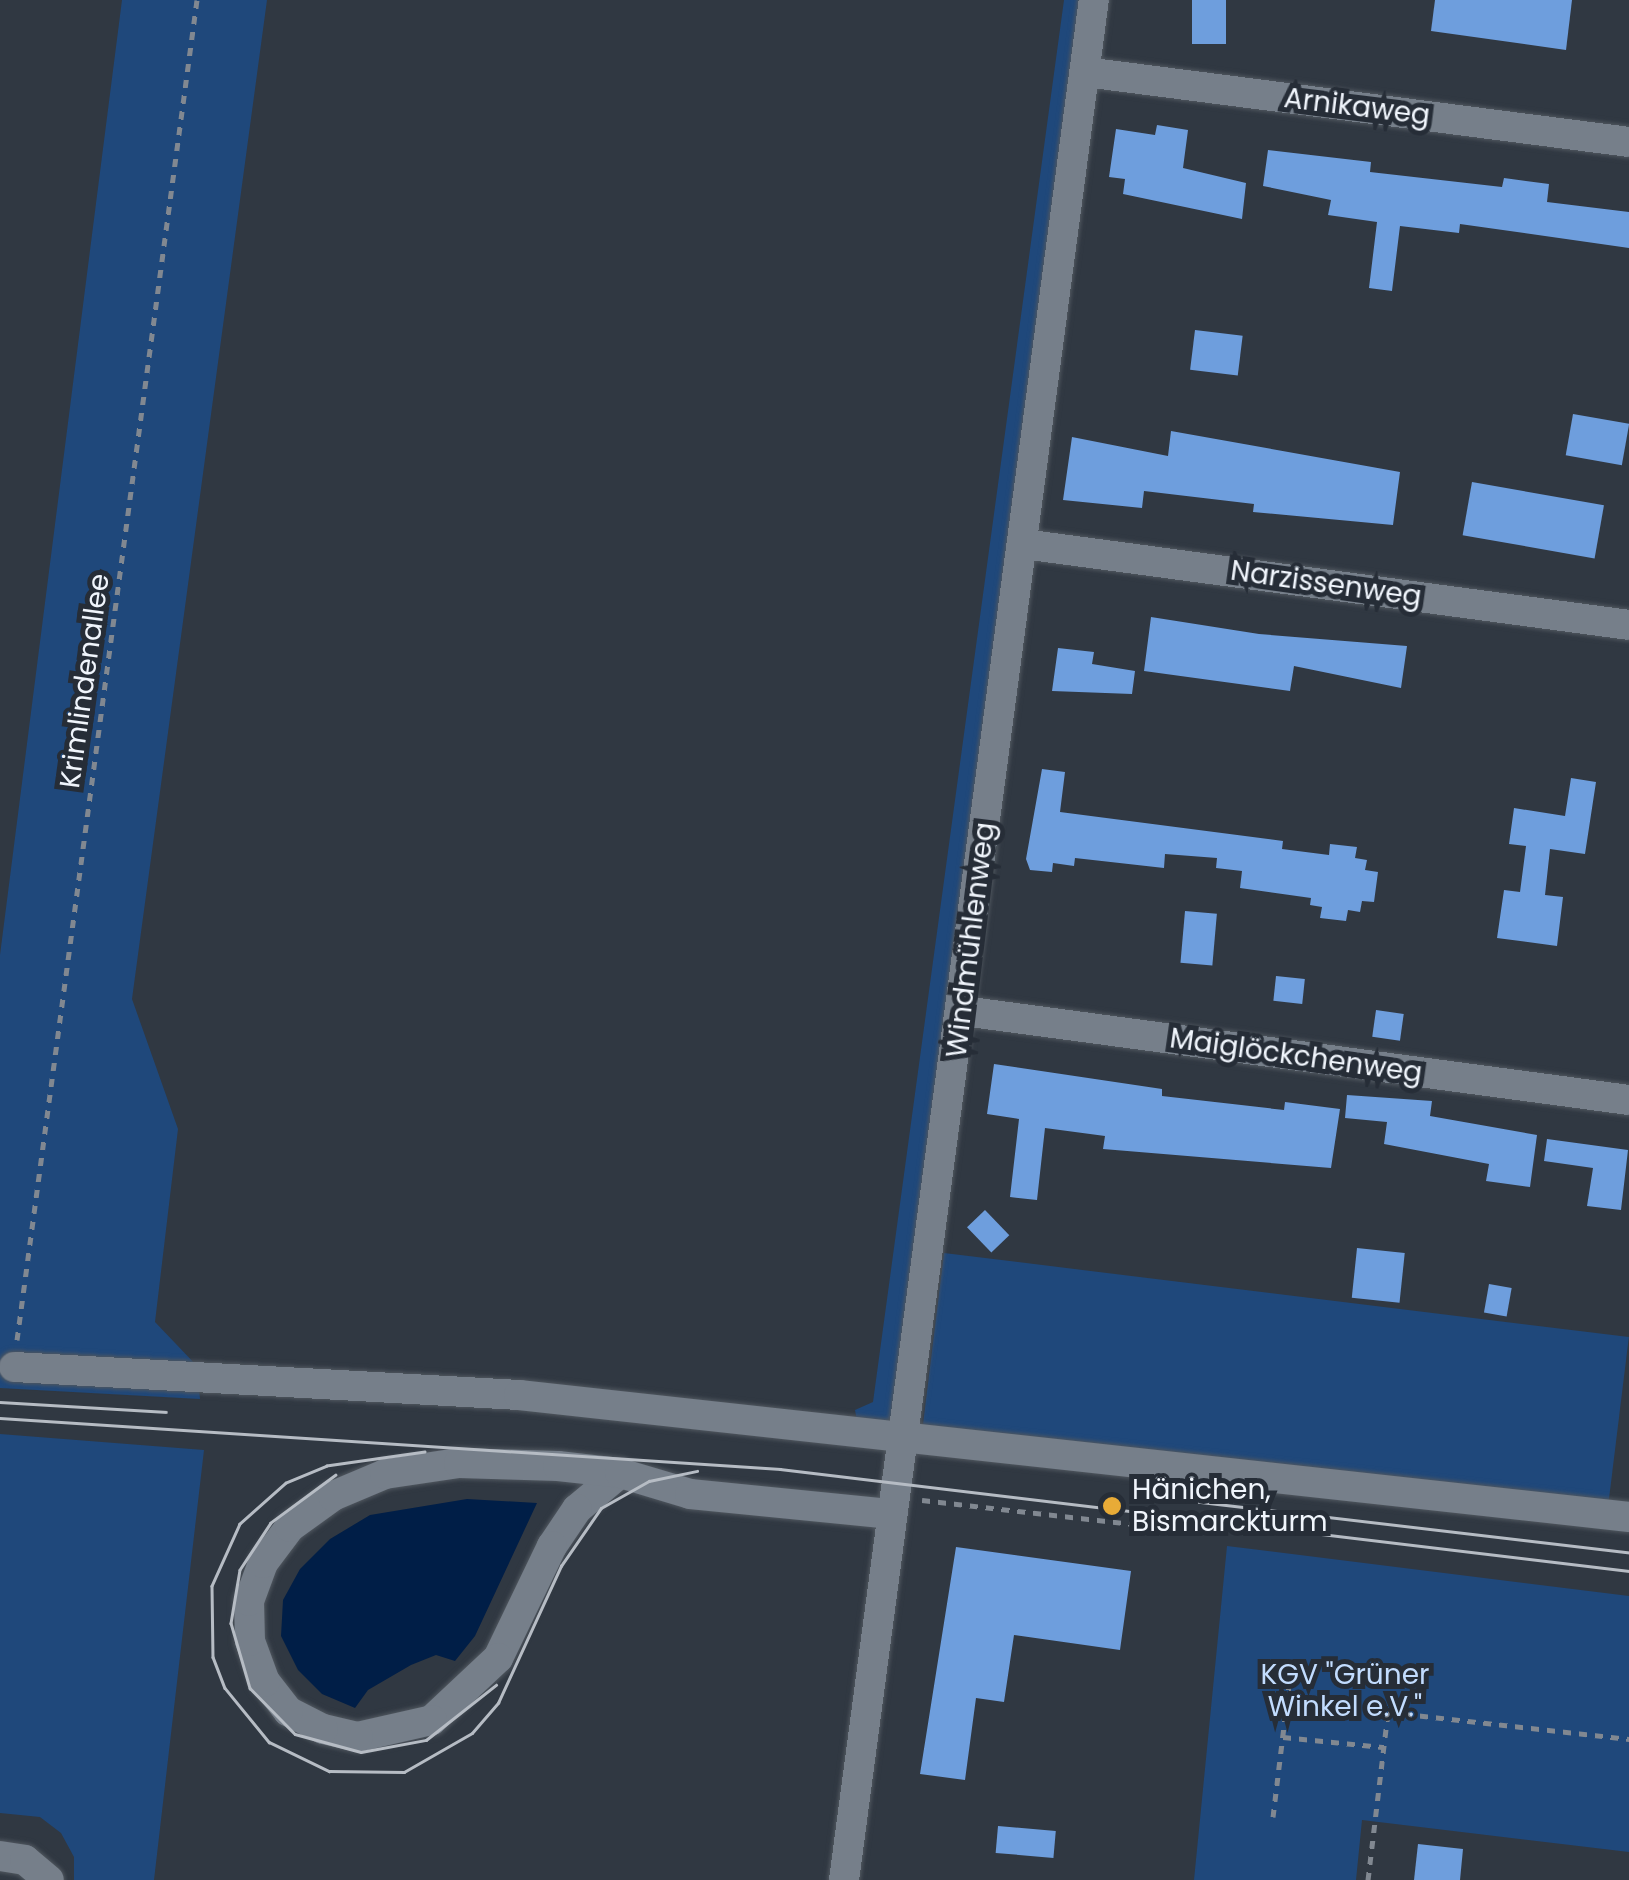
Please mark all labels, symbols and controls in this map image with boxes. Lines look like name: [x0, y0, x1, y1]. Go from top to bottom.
street label: Arnikaweg: [1282, 81, 1432, 133]
street label: Narzissenweg: [1228, 554, 1424, 614]
street label: Krimlindenallee: [53, 572, 117, 790]
street label: Windmühlenweg: [940, 820, 1002, 1060]
street label: Maiglöckchenweg: [1168, 1022, 1424, 1090]
place label: Hänichen, Bismarckturm: [1132, 1473, 1328, 1539]
marker: Hänichen, Bismarckturm: [1101, 1495, 1123, 1517]
park label: KGV "Grüner Winkel e.V.": [1260, 1658, 1430, 1724]

